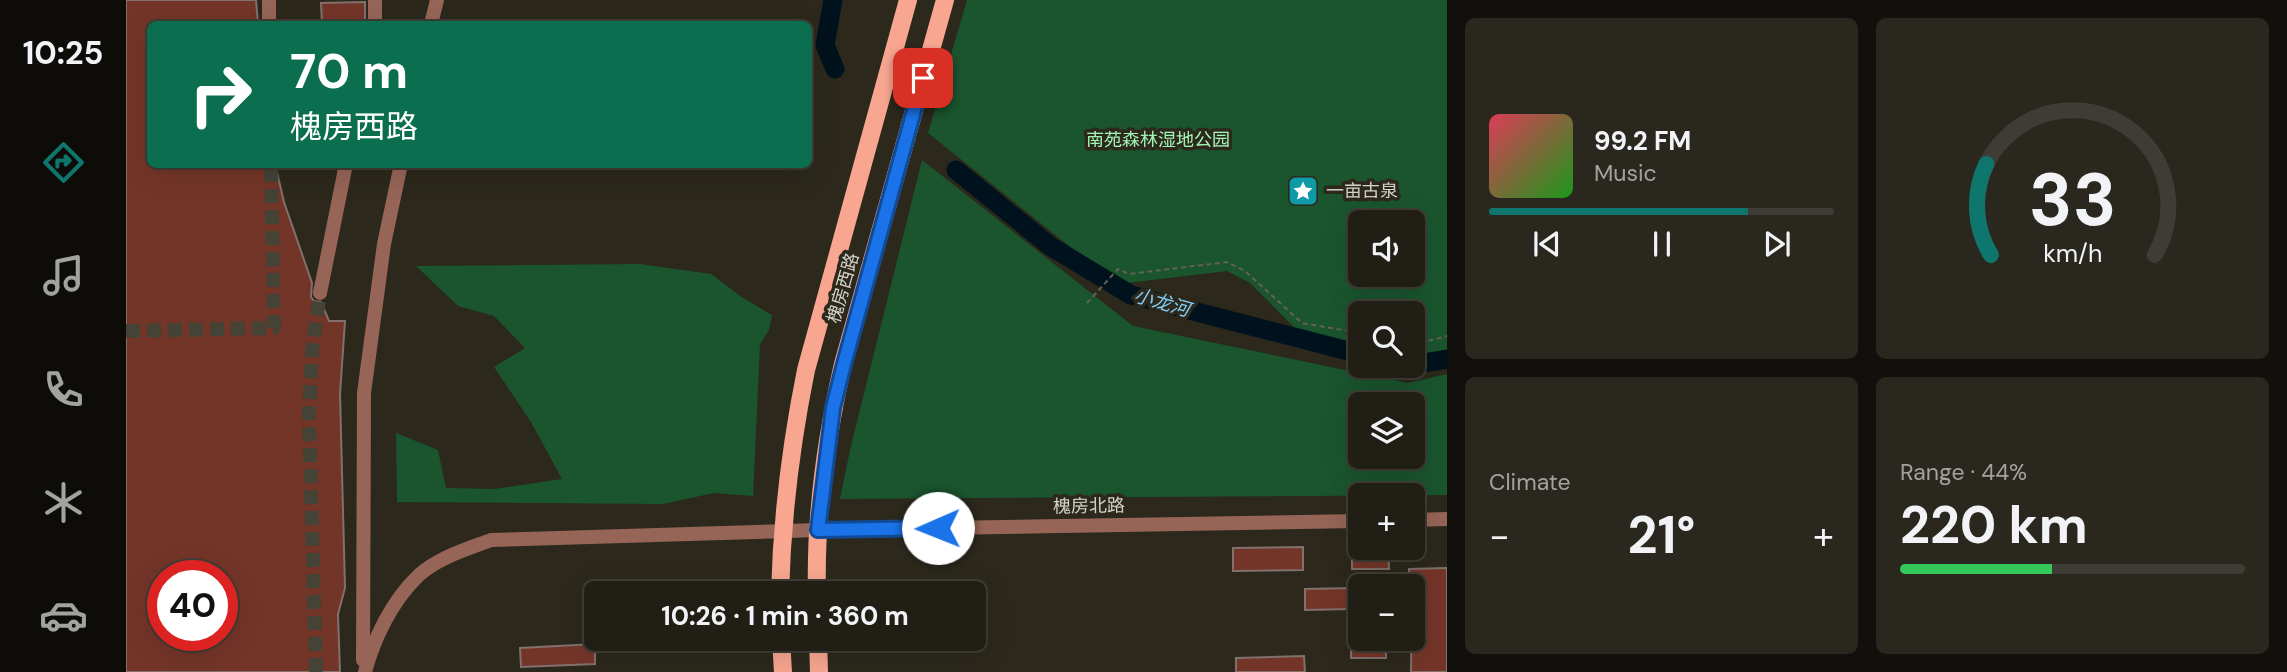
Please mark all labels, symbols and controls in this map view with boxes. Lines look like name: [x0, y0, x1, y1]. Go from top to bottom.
text: 10:25: [23, 32, 103, 74]
text: 70 m: [290, 39, 408, 103]
pin: [893, 48, 953, 108]
icon: right: [175, 49, 266, 140]
icon: arrive: [904, 59, 942, 97]
text: 槐房西路: [290, 106, 418, 148]
text: 99.2 FM: [1594, 124, 1691, 158]
park label: 南苑森林湿地公园: [1086, 128, 1230, 152]
icon: directions: [39, 138, 88, 187]
text: 33: [2029, 153, 2116, 248]
text: Music: [1594, 158, 1657, 188]
place icon: 一亩古泉: [1286, 174, 1320, 208]
place label: 一亩古泉: [1326, 179, 1398, 203]
map controls: [1348, 210, 1425, 651]
button: sound: [1348, 210, 1425, 287]
icon: previous: [1528, 225, 1566, 263]
icon: pause: [1643, 225, 1681, 263]
icon: next: [1758, 225, 1796, 263]
text: km/h: [2043, 237, 2102, 270]
street label: 槐房西路: [822, 250, 864, 326]
icon: music: [39, 251, 88, 300]
water label: 小龙河: [1131, 283, 1197, 323]
button: search: [1348, 301, 1425, 378]
icon: phone: [39, 365, 88, 414]
button: layers: [1348, 392, 1425, 469]
text: Range · 44%: [1900, 457, 2027, 487]
text: Climate: [1489, 467, 1571, 497]
icon: climate: [39, 478, 88, 527]
button: +: [1348, 483, 1425, 560]
position arrow: [901, 491, 975, 565]
text: 220 km: [1900, 491, 2088, 559]
street label: 槐房北路: [1053, 493, 1125, 519]
text: 21°: [1628, 501, 1695, 569]
text: −: [1489, 511, 1510, 561]
text: +: [1813, 511, 1834, 561]
speed limit sign: 40: [147, 560, 238, 651]
button: −: [1348, 574, 1425, 651]
icon: car: [39, 591, 88, 640]
text: 10:26 · 1 min · 360 m: [661, 599, 909, 633]

